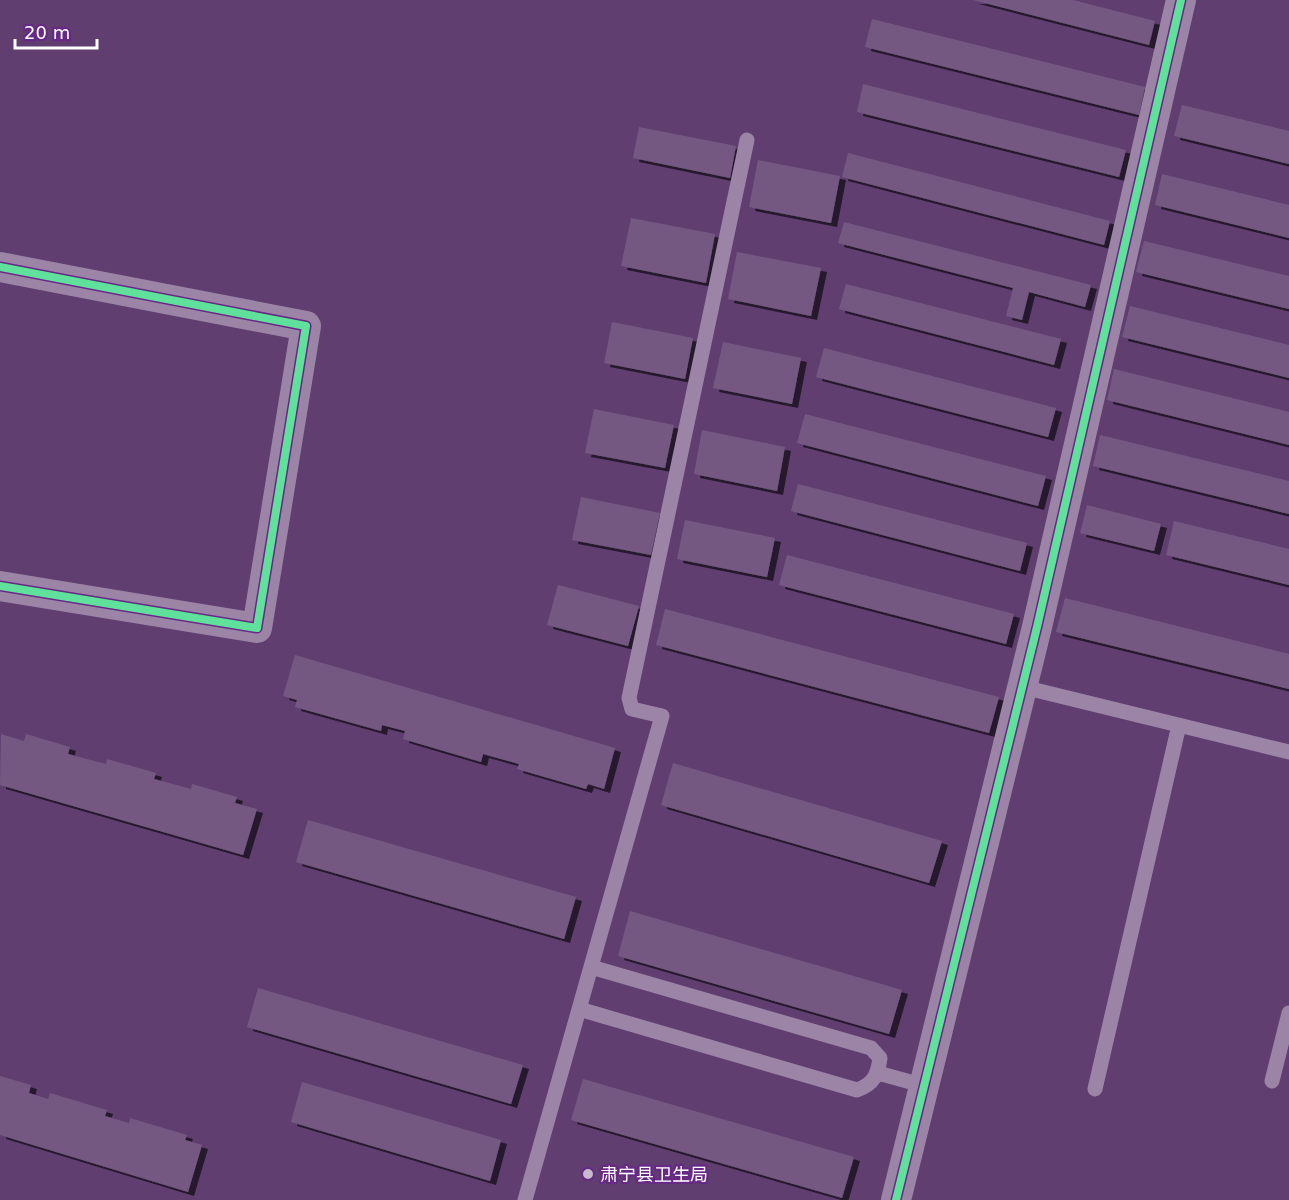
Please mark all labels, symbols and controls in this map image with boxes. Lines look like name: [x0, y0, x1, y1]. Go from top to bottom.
scale bar: [15, 12, 98, 50]
text: 20 m: [24, 22, 70, 43]
place label: 肃宁县卫生局: [600, 1164, 708, 1185]
marker: 肃宁县卫生局: [581, 1167, 595, 1181]

